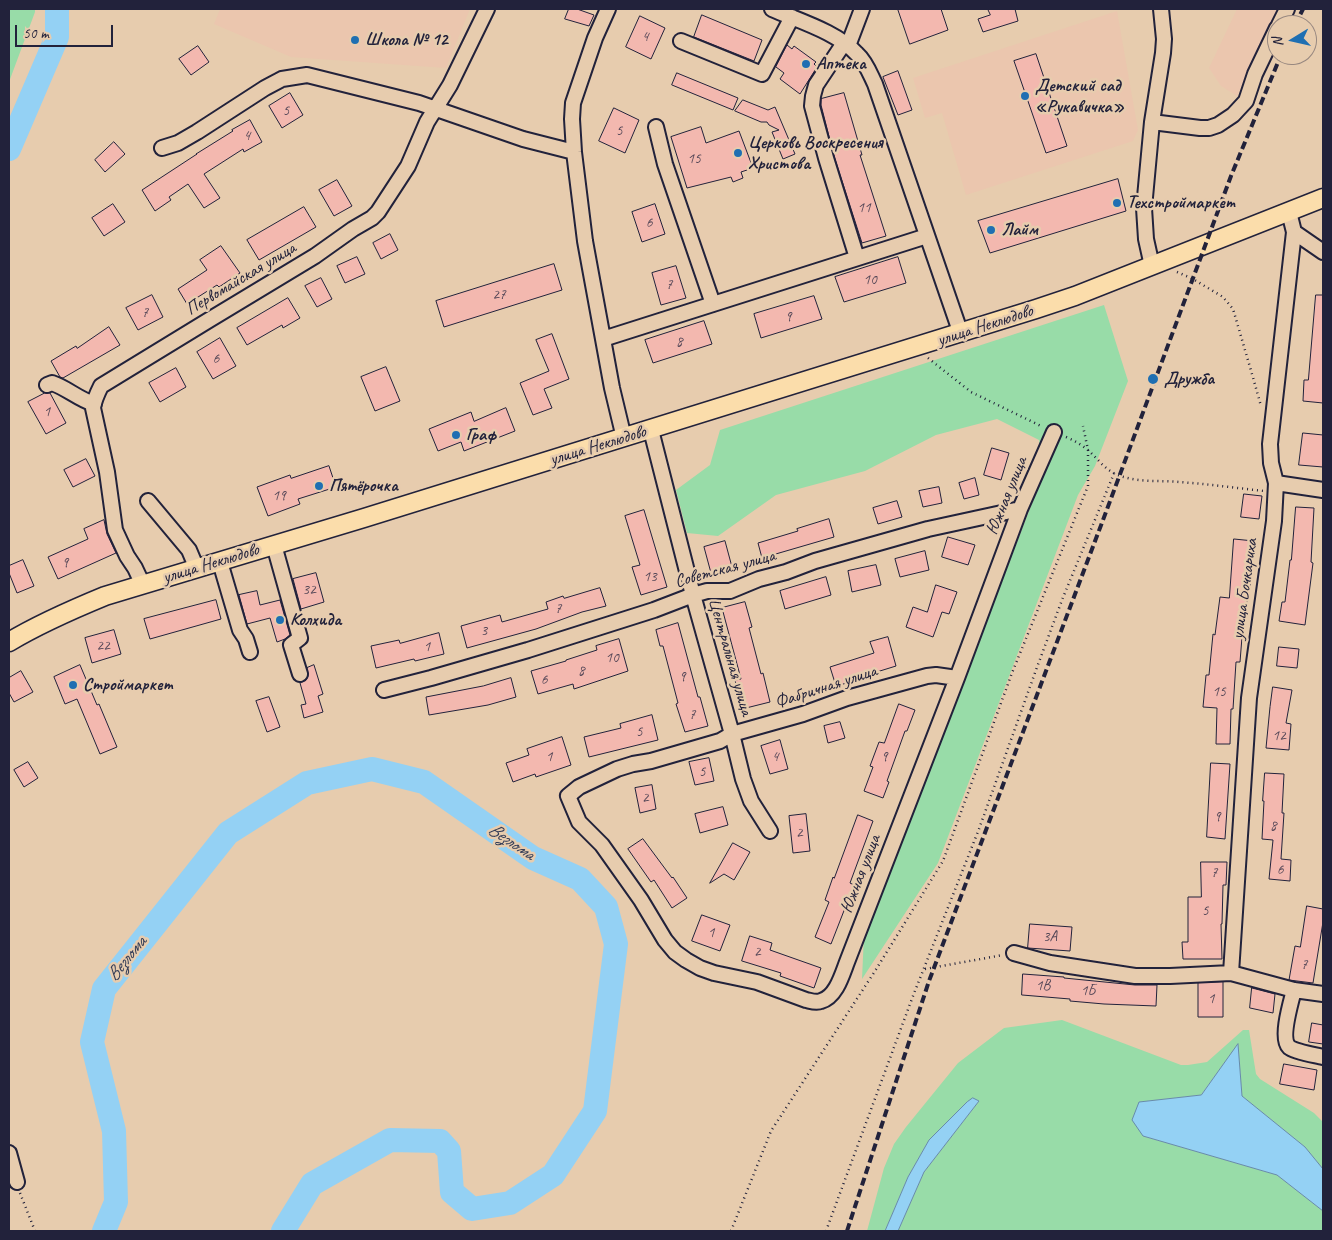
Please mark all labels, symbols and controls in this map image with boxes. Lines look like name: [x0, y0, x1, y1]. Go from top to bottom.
scale bar: [18, 15, 115, 47]
north arrow: [1267, 15, 1317, 65]
text: 50 m: [23, 24, 49, 43]
house number: 4: [642, 28, 648, 46]
place label: Школа № 12: [365, 29, 448, 51]
marker: Школа № 12: [349, 34, 361, 46]
text: N: [1269, 37, 1287, 48]
place label: Аптека: [816, 53, 866, 75]
marker: Аптека: [800, 58, 812, 70]
place label: Детский сад «Рукавичка»: [1035, 75, 1124, 118]
marker: Детский сад «Рукавичка»: [1019, 90, 1031, 102]
house number: 5: [283, 102, 289, 120]
house number: 5: [616, 122, 622, 140]
house number: 4: [244, 127, 250, 145]
place label: Церковь Воскресения Христова: [748, 132, 883, 174]
marker: Церковь Воскресения Христова: [732, 147, 744, 159]
house number: 15: [687, 150, 701, 168]
place label: Техстроймаркет: [1127, 192, 1235, 214]
marker: Техстроймаркет: [1111, 197, 1123, 209]
house number: 11: [857, 199, 871, 217]
house number: 6: [646, 214, 652, 232]
place label: Лайм: [1001, 219, 1038, 241]
marker: Лайм: [985, 224, 997, 236]
street label: Первомайская улица: [182, 238, 300, 320]
house number: 10: [863, 271, 877, 289]
house number: 7: [666, 276, 672, 294]
house number: 27: [492, 286, 506, 304]
street label: улица Неклюдово: [934, 300, 1036, 352]
house number: 7: [142, 304, 148, 322]
house number: 9: [785, 308, 791, 326]
house number: 8: [676, 333, 682, 351]
house number: 6: [213, 350, 219, 368]
place label: Дружба: [1164, 368, 1214, 390]
marker: Дружба: [1146, 372, 1160, 386]
house number: 1: [44, 403, 50, 421]
street label: улица Неклюдово: [547, 421, 649, 471]
place label: Граф: [466, 424, 496, 446]
marker: Граф: [450, 429, 462, 441]
street label: Южная улица: [982, 454, 1032, 538]
place label: Пятёрочка: [329, 475, 398, 497]
marker: Пятёрочка: [313, 480, 325, 492]
house number: 19: [272, 487, 286, 505]
street label: улица Бочкариха: [1227, 537, 1263, 641]
street label: улица Неклюдово: [160, 539, 262, 589]
street label: Советская улица: [672, 545, 778, 593]
house number: 9: [62, 554, 68, 572]
house number: 13: [643, 568, 657, 586]
house number: 32: [302, 581, 316, 599]
street label: Центральная улица: [703, 596, 757, 718]
house number: 7: [555, 600, 561, 618]
place label: Колхида: [290, 609, 341, 631]
marker: Колхида: [274, 614, 286, 626]
house number: 3: [481, 622, 487, 640]
house number: 22: [96, 637, 110, 655]
house number: 1: [424, 638, 430, 656]
house number: 10: [605, 649, 619, 667]
street label: Фабричная улица: [772, 660, 880, 714]
house number: 8: [578, 662, 584, 680]
house number: 9: [679, 668, 685, 686]
house number: 6: [541, 671, 547, 689]
place label: Строймаркет: [83, 674, 172, 696]
marker: Строймаркет: [67, 679, 79, 691]
house number: 15: [1212, 683, 1226, 701]
house number: 7: [689, 706, 695, 724]
house number: 5: [636, 723, 642, 741]
house number: 12: [1272, 727, 1286, 745]
house number: 1: [546, 748, 552, 766]
house number: 4: [772, 748, 778, 766]
house number: 9: [881, 748, 887, 766]
house number: 5: [699, 763, 705, 781]
house number: 2: [642, 789, 648, 807]
house number: 9: [1214, 808, 1220, 826]
house number: 8: [1270, 817, 1276, 835]
water label: Везлома: [484, 818, 538, 866]
house number: 2: [796, 824, 802, 842]
street label: Южная улица: [836, 832, 886, 916]
house number: 6: [1277, 861, 1283, 879]
house number: 7: [1211, 864, 1217, 882]
house number: 5: [1202, 902, 1208, 920]
house number: 1: [708, 924, 714, 942]
house number: 3А: [1043, 928, 1057, 946]
water label: Везлома: [102, 932, 152, 986]
house number: 2: [754, 943, 760, 961]
house number: 7: [1301, 956, 1307, 974]
house number: 1В: [1036, 977, 1050, 995]
house number: 1Б: [1081, 982, 1095, 1000]
house number: 1: [1208, 990, 1214, 1008]

